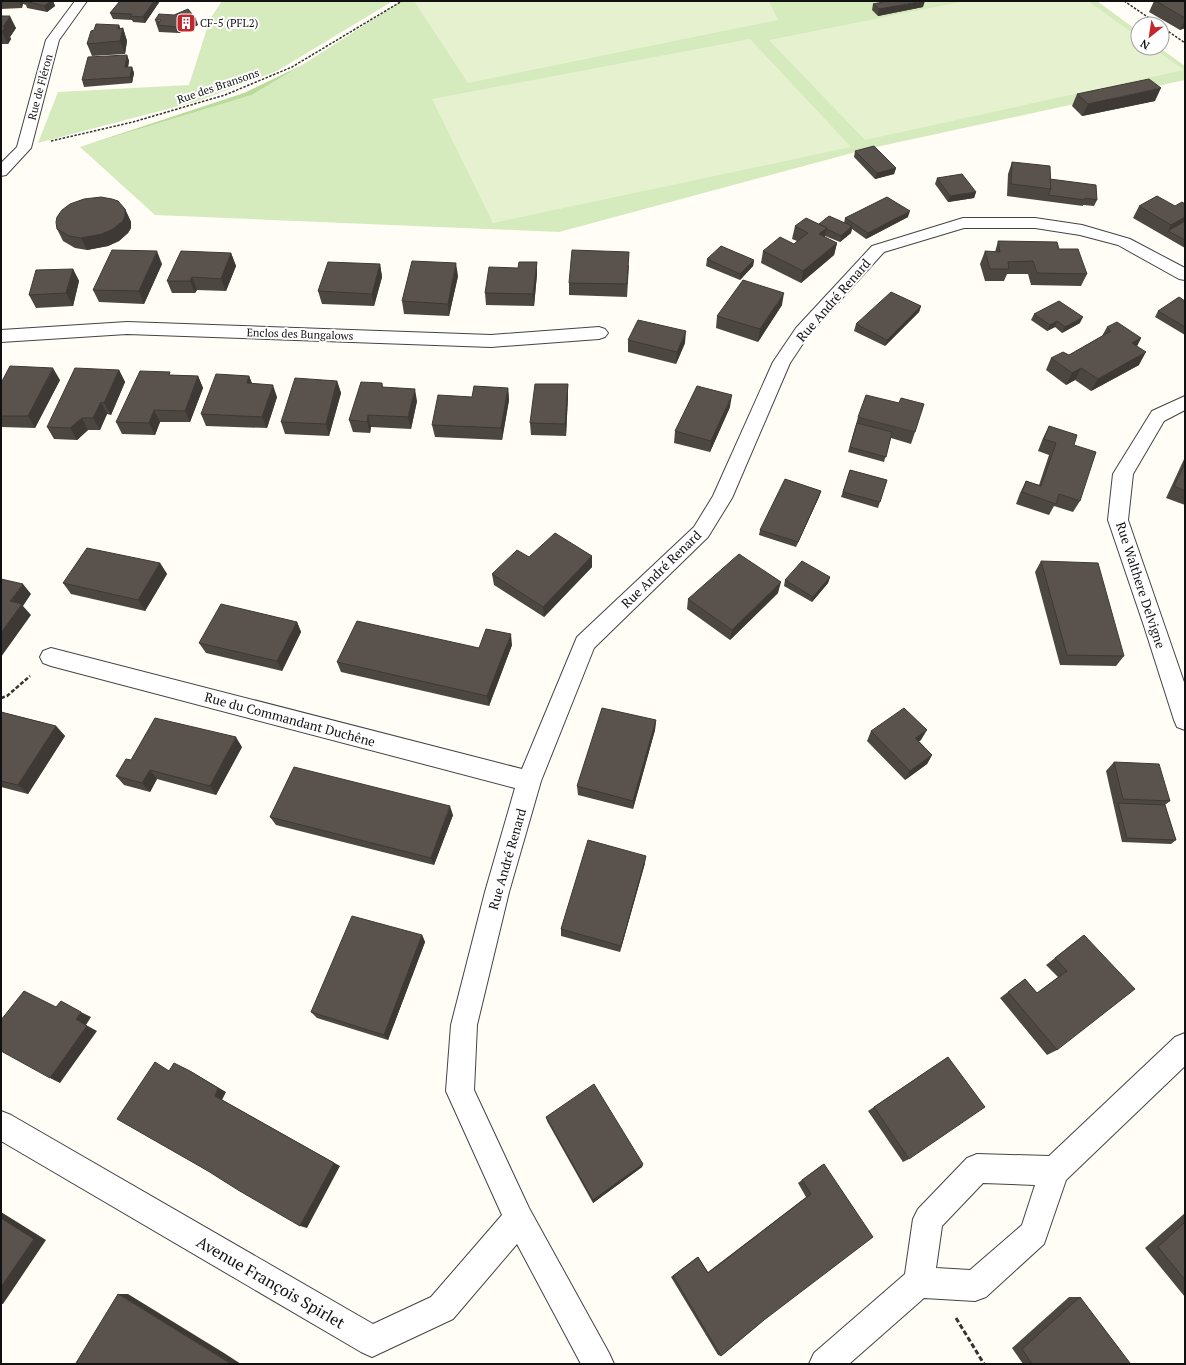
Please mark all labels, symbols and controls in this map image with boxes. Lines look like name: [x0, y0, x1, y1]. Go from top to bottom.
building icon: CF-5 (PFL2): [175, 12, 197, 34]
place label: CF-5 (PFL2): [200, 16, 258, 30]
north arrow: [1130, 16, 1170, 56]
text: N: [1137, 36, 1152, 53]
street label: Rue de Fléron: [25, 52, 56, 121]
street label: Rue des Bransons: [175, 65, 261, 107]
street label: Rue André Renard: [792, 255, 874, 345]
street label: Enclos des Bungalows: [246, 325, 354, 343]
street label: Rue Walthere Delvigne: [1112, 519, 1170, 651]
street label: Rue André Renard: [617, 526, 705, 612]
street label: Rue du Commandant Duchêne: [203, 688, 377, 750]
street label: Rue André Renard: [484, 806, 530, 912]
street label: Avenue François Spirlet: [193, 1231, 349, 1333]

